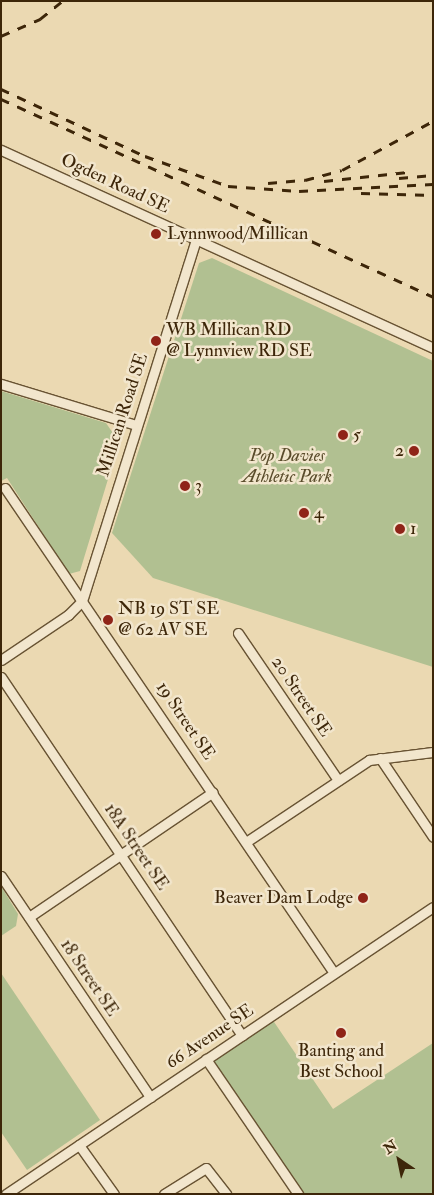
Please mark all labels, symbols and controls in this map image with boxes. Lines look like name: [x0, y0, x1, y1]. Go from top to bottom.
street label: Ogden Road SE: [57, 149, 173, 219]
place label: Lynnwood/Millican: [167, 223, 308, 245]
marker: Lynnwood/Millican: [149, 227, 163, 241]
place label: WB Millican RD @ Lynnview RD SE: [166, 320, 312, 362]
marker: WB Millican RD @ Lynnview RD SE: [150, 335, 162, 347]
street label: Millican Road SE: [93, 351, 153, 479]
place label: 5: [353, 424, 361, 446]
marker: 5: [337, 429, 349, 441]
place label: 2: [395, 440, 404, 462]
marker: 2: [408, 445, 420, 457]
park label: Pop Davies Athletic Park: [242, 446, 332, 488]
place label: 3: [195, 475, 202, 497]
marker: 3: [179, 480, 191, 492]
place label: 4: [314, 502, 324, 524]
marker: 4: [298, 507, 310, 519]
place label: 1: [410, 518, 416, 540]
marker: 1: [394, 523, 406, 535]
place label: NB 19 ST SE @ 62 AV SE: [118, 599, 219, 642]
marker: NB 19 ST SE @ 62 AV SE: [102, 614, 114, 626]
street label: 20 Street SE: [266, 653, 336, 741]
street label: 19 Street SE: [151, 678, 219, 764]
street label: 18A Street SE: [99, 799, 173, 895]
place label: Beaver Dam Lodge: [214, 887, 353, 909]
marker: Beaver Dam Lodge: [357, 892, 369, 904]
street label: 18 Street SE: [55, 935, 123, 1021]
street label: 66 Avenue SE: [162, 1000, 258, 1074]
marker: Banting and Best School: [335, 1027, 347, 1039]
place label: Banting and Best School: [298, 1041, 384, 1084]
north arrow: [374, 1135, 424, 1185]
text: N: [380, 1137, 400, 1158]

